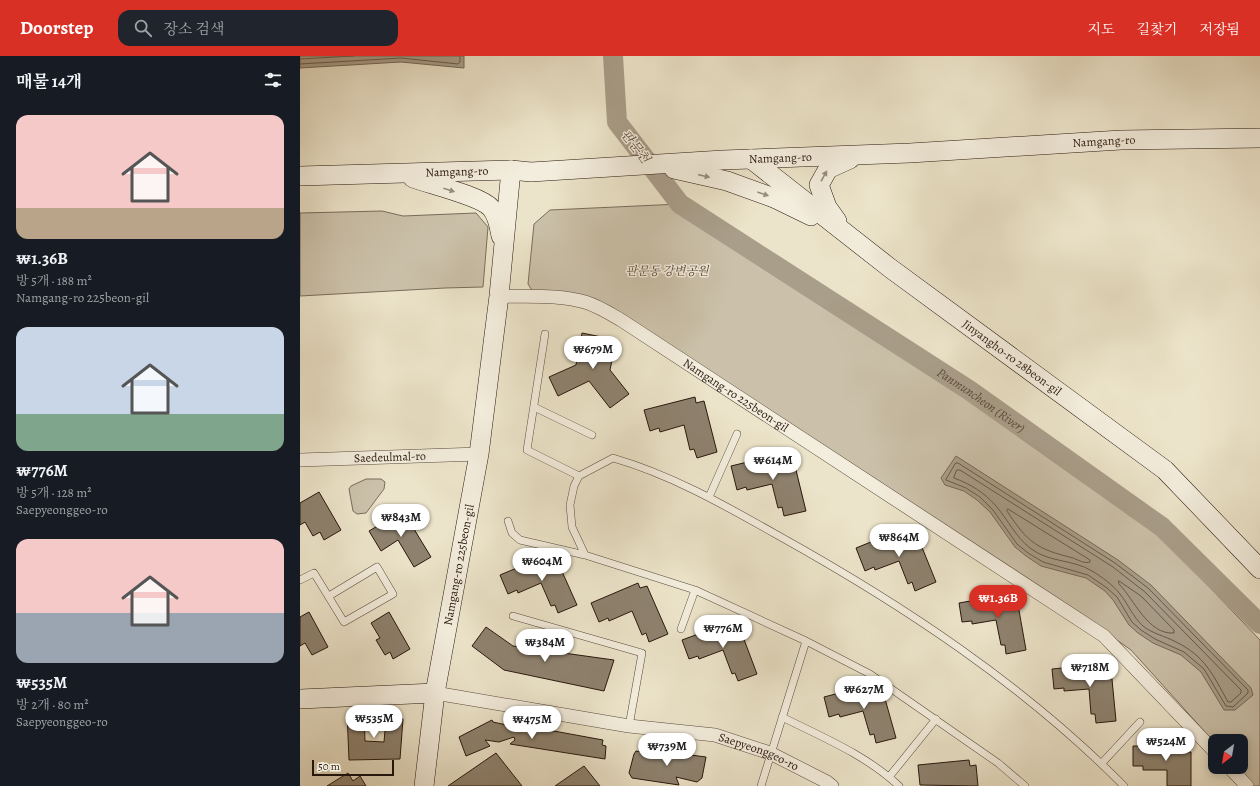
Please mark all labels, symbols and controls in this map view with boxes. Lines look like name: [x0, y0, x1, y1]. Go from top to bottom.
search box: [118, 10, 398, 46]
text: Doorstep: [20, 15, 94, 41]
icon: search: [132, 17, 154, 39]
text: 장소 검색: [164, 19, 225, 39]
text: 지도: [1088, 20, 1115, 39]
text: 길찾기: [1137, 20, 1177, 39]
text: 저장됨: [1199, 20, 1240, 39]
icon: filters: [262, 69, 284, 91]
text: 매물 14개: [16, 70, 82, 93]
water label: 판문천: [617, 126, 655, 168]
street label: Namgang-ro: [1072, 132, 1136, 151]
icon: home: [114, 141, 186, 213]
street label: Namgang-ro: [749, 149, 812, 167]
street label: Namgang-ro: [425, 163, 489, 180]
one-way arrow: [821, 170, 828, 182]
one-way arrow: [698, 173, 710, 179]
one-way arrow: [443, 187, 455, 193]
one-way arrow: [758, 191, 770, 197]
text: ₩1.36B: [16, 247, 68, 270]
park label: 판문동 강변공원: [625, 263, 710, 279]
text: 방 5개 · 188 m²: [16, 272, 92, 289]
text: Namgang-ro 225beon-gil: [16, 289, 149, 306]
street label: Jinyangho-ro 28beon-gil: [959, 316, 1065, 399]
pin: ₩679M: [565, 336, 621, 370]
text: ₩679M: [573, 340, 613, 357]
icon: home: [114, 353, 186, 425]
street label: Namgang-ro 225beon-gil: [680, 355, 792, 435]
water label: Panmuncheon (River): [934, 364, 1029, 437]
pin: ₩614M: [745, 447, 801, 481]
street label: Saedeulmal-ro: [354, 448, 426, 466]
text: ₩614M: [753, 451, 793, 468]
text: ₩776M: [16, 459, 68, 482]
text: 방 5개 · 128 m²: [16, 484, 92, 501]
text: Saepyeonggeo-ro: [16, 501, 108, 518]
street label: Namgang-ro 225beon-gil: [440, 503, 478, 627]
pin: ₩843M: [373, 504, 429, 538]
text: ₩843M: [381, 508, 421, 525]
pin: ₩864M: [871, 524, 927, 558]
text: ₩864M: [879, 528, 919, 545]
pin: ₩604M: [514, 548, 570, 582]
text: ₩604M: [521, 552, 563, 569]
icon: home: [114, 565, 186, 637]
pin: ₩1.36B: [965, 585, 1031, 619]
text: ₩1.36B: [978, 589, 1018, 606]
pin: ₩776M: [695, 615, 751, 649]
text: ₩776M: [703, 619, 743, 636]
pin: ₩384M: [517, 629, 573, 663]
text: ₩384M: [525, 633, 565, 650]
pin: ₩718M: [1062, 654, 1118, 688]
text: ₩718M: [1071, 658, 1109, 675]
text: ₩535M: [16, 671, 67, 694]
pin: ₩627M: [836, 676, 892, 710]
text: ₩627M: [844, 680, 884, 697]
text: 방 2개 · 80 m²: [16, 696, 89, 713]
pin: ₩535M: [346, 705, 402, 739]
pin: ₩475M: [504, 706, 560, 740]
text: ₩535M: [354, 709, 394, 726]
text: ₩475M: [512, 710, 552, 727]
text: Saepyeonggeo-ro: [16, 713, 108, 730]
pin: ₩524M: [1138, 728, 1194, 762]
street label: Saepyeonggeo-ro: [717, 729, 802, 774]
text: ₩524M: [1146, 732, 1186, 749]
pin: ₩739M: [639, 733, 695, 767]
north arrow: [1208, 734, 1248, 774]
map controls: [1208, 734, 1248, 774]
text: ₩739M: [647, 737, 687, 754]
scale bar: [312, 758, 394, 777]
text: 50 m: [318, 759, 340, 774]

